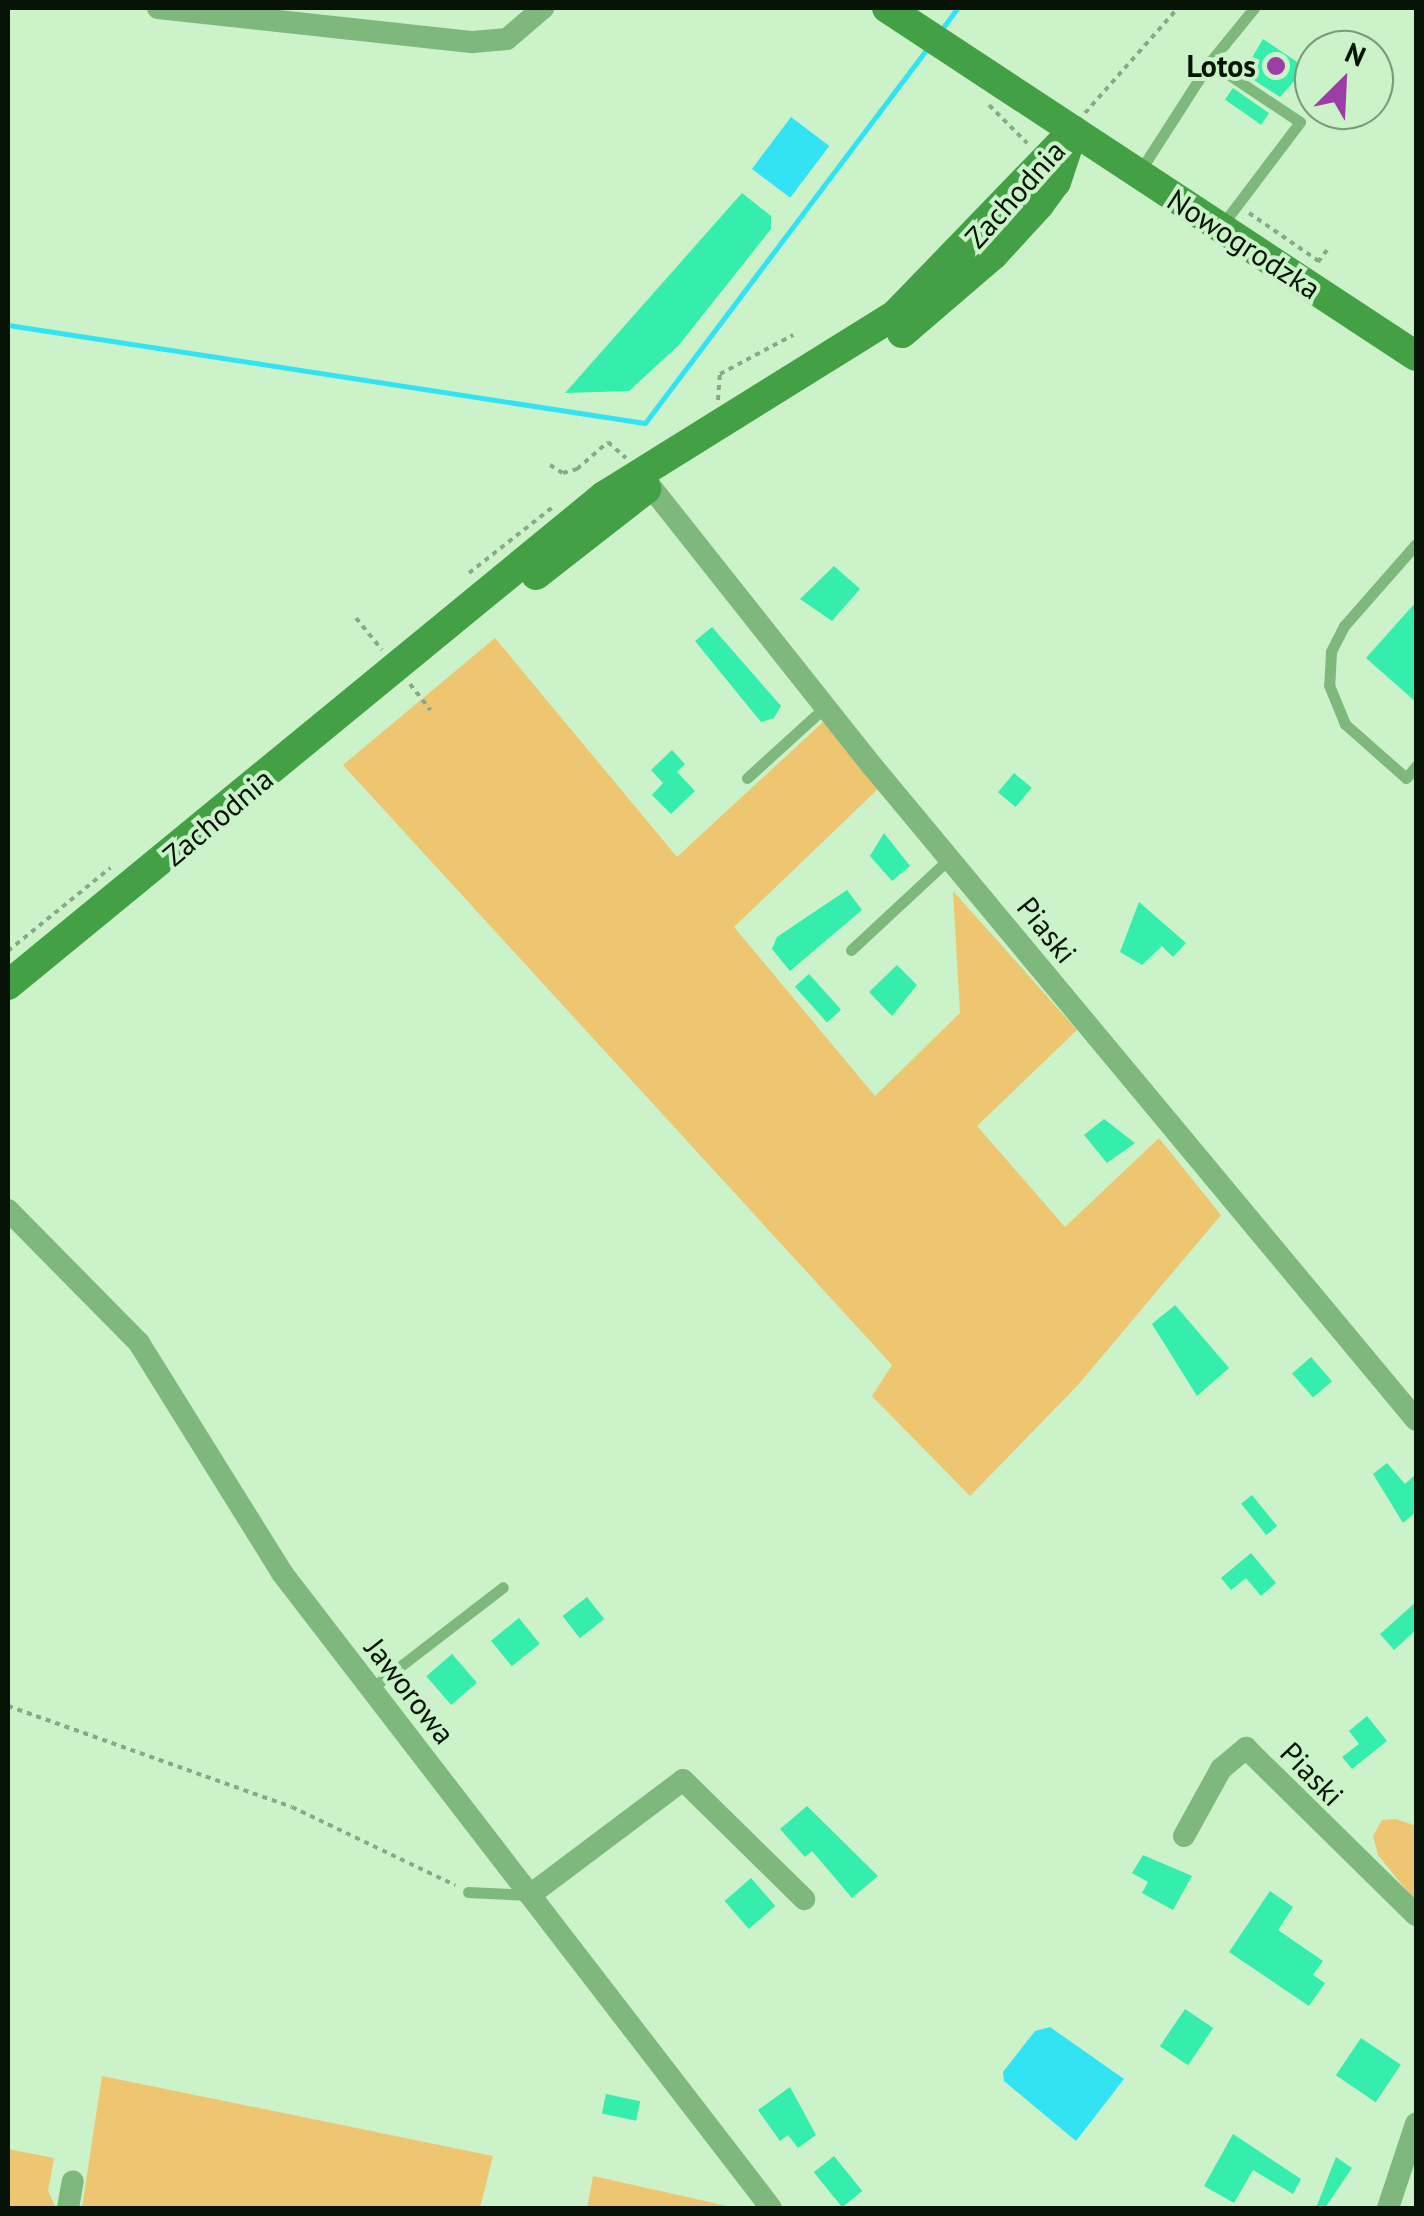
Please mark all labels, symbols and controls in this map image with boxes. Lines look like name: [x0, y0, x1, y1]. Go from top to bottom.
north arrow: [1294, 30, 1394, 130]
text: N: [1340, 33, 1372, 75]
place label: Lotos: [1186, 48, 1256, 84]
marker: Lotos: [1265, 55, 1287, 77]
street label: Zachodnia: [957, 133, 1073, 255]
street label: Nowogrodzka: [1161, 181, 1327, 307]
street label: Zachodnia: [156, 761, 280, 873]
street label: Piaski: [1009, 890, 1085, 970]
street label: Jaworowa: [358, 1631, 462, 1751]
street label: Piaski: [1273, 1735, 1351, 1813]

